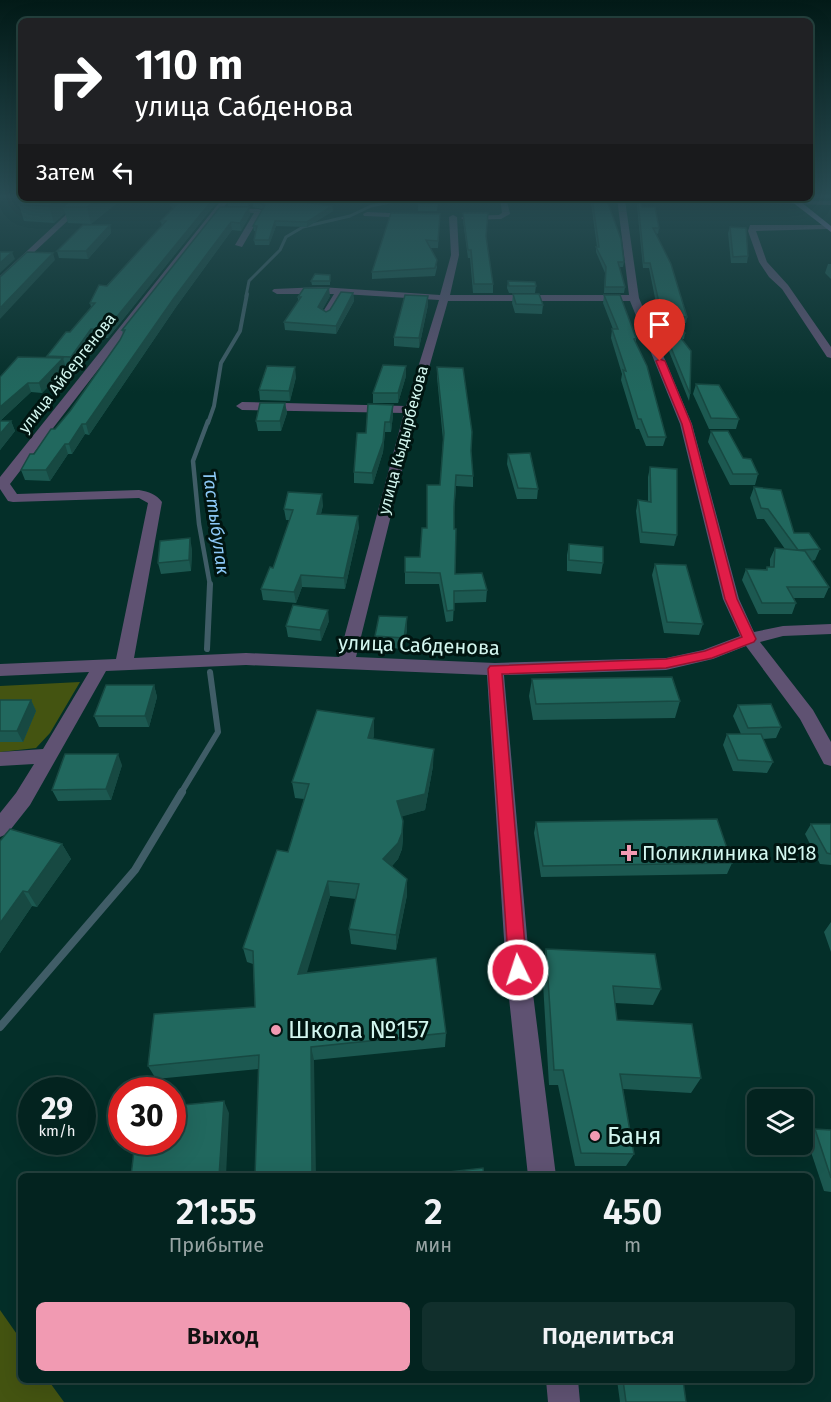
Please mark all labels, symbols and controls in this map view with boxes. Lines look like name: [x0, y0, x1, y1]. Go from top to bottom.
text: 110 m: [135, 40, 243, 90]
icon: right: [36, 42, 114, 120]
text: улица Сабденова: [135, 91, 353, 123]
icon: left: [107, 156, 140, 189]
text: Затем: [36, 159, 95, 186]
pin: [634, 299, 685, 361]
icon: arrive: [643, 308, 676, 341]
street label: улица Айбергенова: [14, 309, 120, 437]
street label: улица Кыдырбекова: [374, 364, 432, 516]
water label: Тастыбулак: [198, 470, 234, 577]
street label: улица Сабденова: [338, 630, 500, 660]
place label: Поликлиника №18: [642, 841, 817, 865]
marker: Поликлиника №18: [620, 844, 638, 862]
position arrow: [486, 938, 550, 1002]
place label: Школа №157: [288, 1016, 429, 1044]
marker: Школа №157: [269, 1023, 283, 1037]
speed limit sign: 30: [108, 1077, 186, 1155]
map controls: [747, 1089, 813, 1155]
button: layers: [747, 1089, 813, 1155]
text: 29: [41, 1091, 73, 1127]
text: km/h: [38, 1122, 76, 1140]
place label: Баня: [607, 1122, 661, 1150]
marker: Баня: [588, 1129, 602, 1143]
text: 21:55: [176, 1190, 257, 1234]
text: 2: [424, 1190, 443, 1234]
text: 450: [603, 1190, 662, 1234]
text: Прибытие: [169, 1233, 264, 1257]
text: мин: [415, 1233, 452, 1257]
text: m: [624, 1233, 641, 1257]
button: Выход: [36, 1302, 410, 1371]
button: Поделиться: [422, 1302, 795, 1371]

